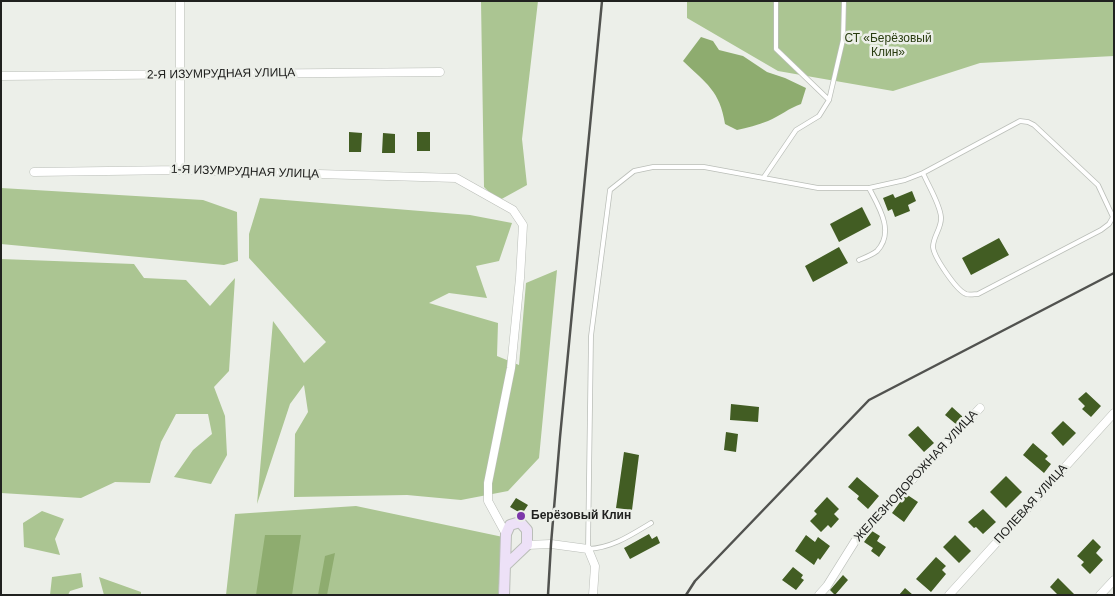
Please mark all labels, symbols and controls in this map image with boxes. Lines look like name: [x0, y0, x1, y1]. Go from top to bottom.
park label: СТ «Берёзовый Клин»: [844, 32, 932, 60]
street label: 2-Я ИЗУМРУДНАЯ УЛИЦА: [147, 66, 295, 82]
street label: 1-Я ИЗУМРУДНАЯ УЛИЦА: [171, 162, 319, 182]
street label: ЖЕЛЕЗНОДОРОЖНАЯ УЛИЦА: [851, 407, 981, 545]
street label: ПОЛЕВАЯ УЛИЦА: [992, 461, 1070, 547]
place label: Берёзовый Клин: [531, 509, 631, 523]
marker: Берёзовый Клин: [515, 510, 527, 522]

